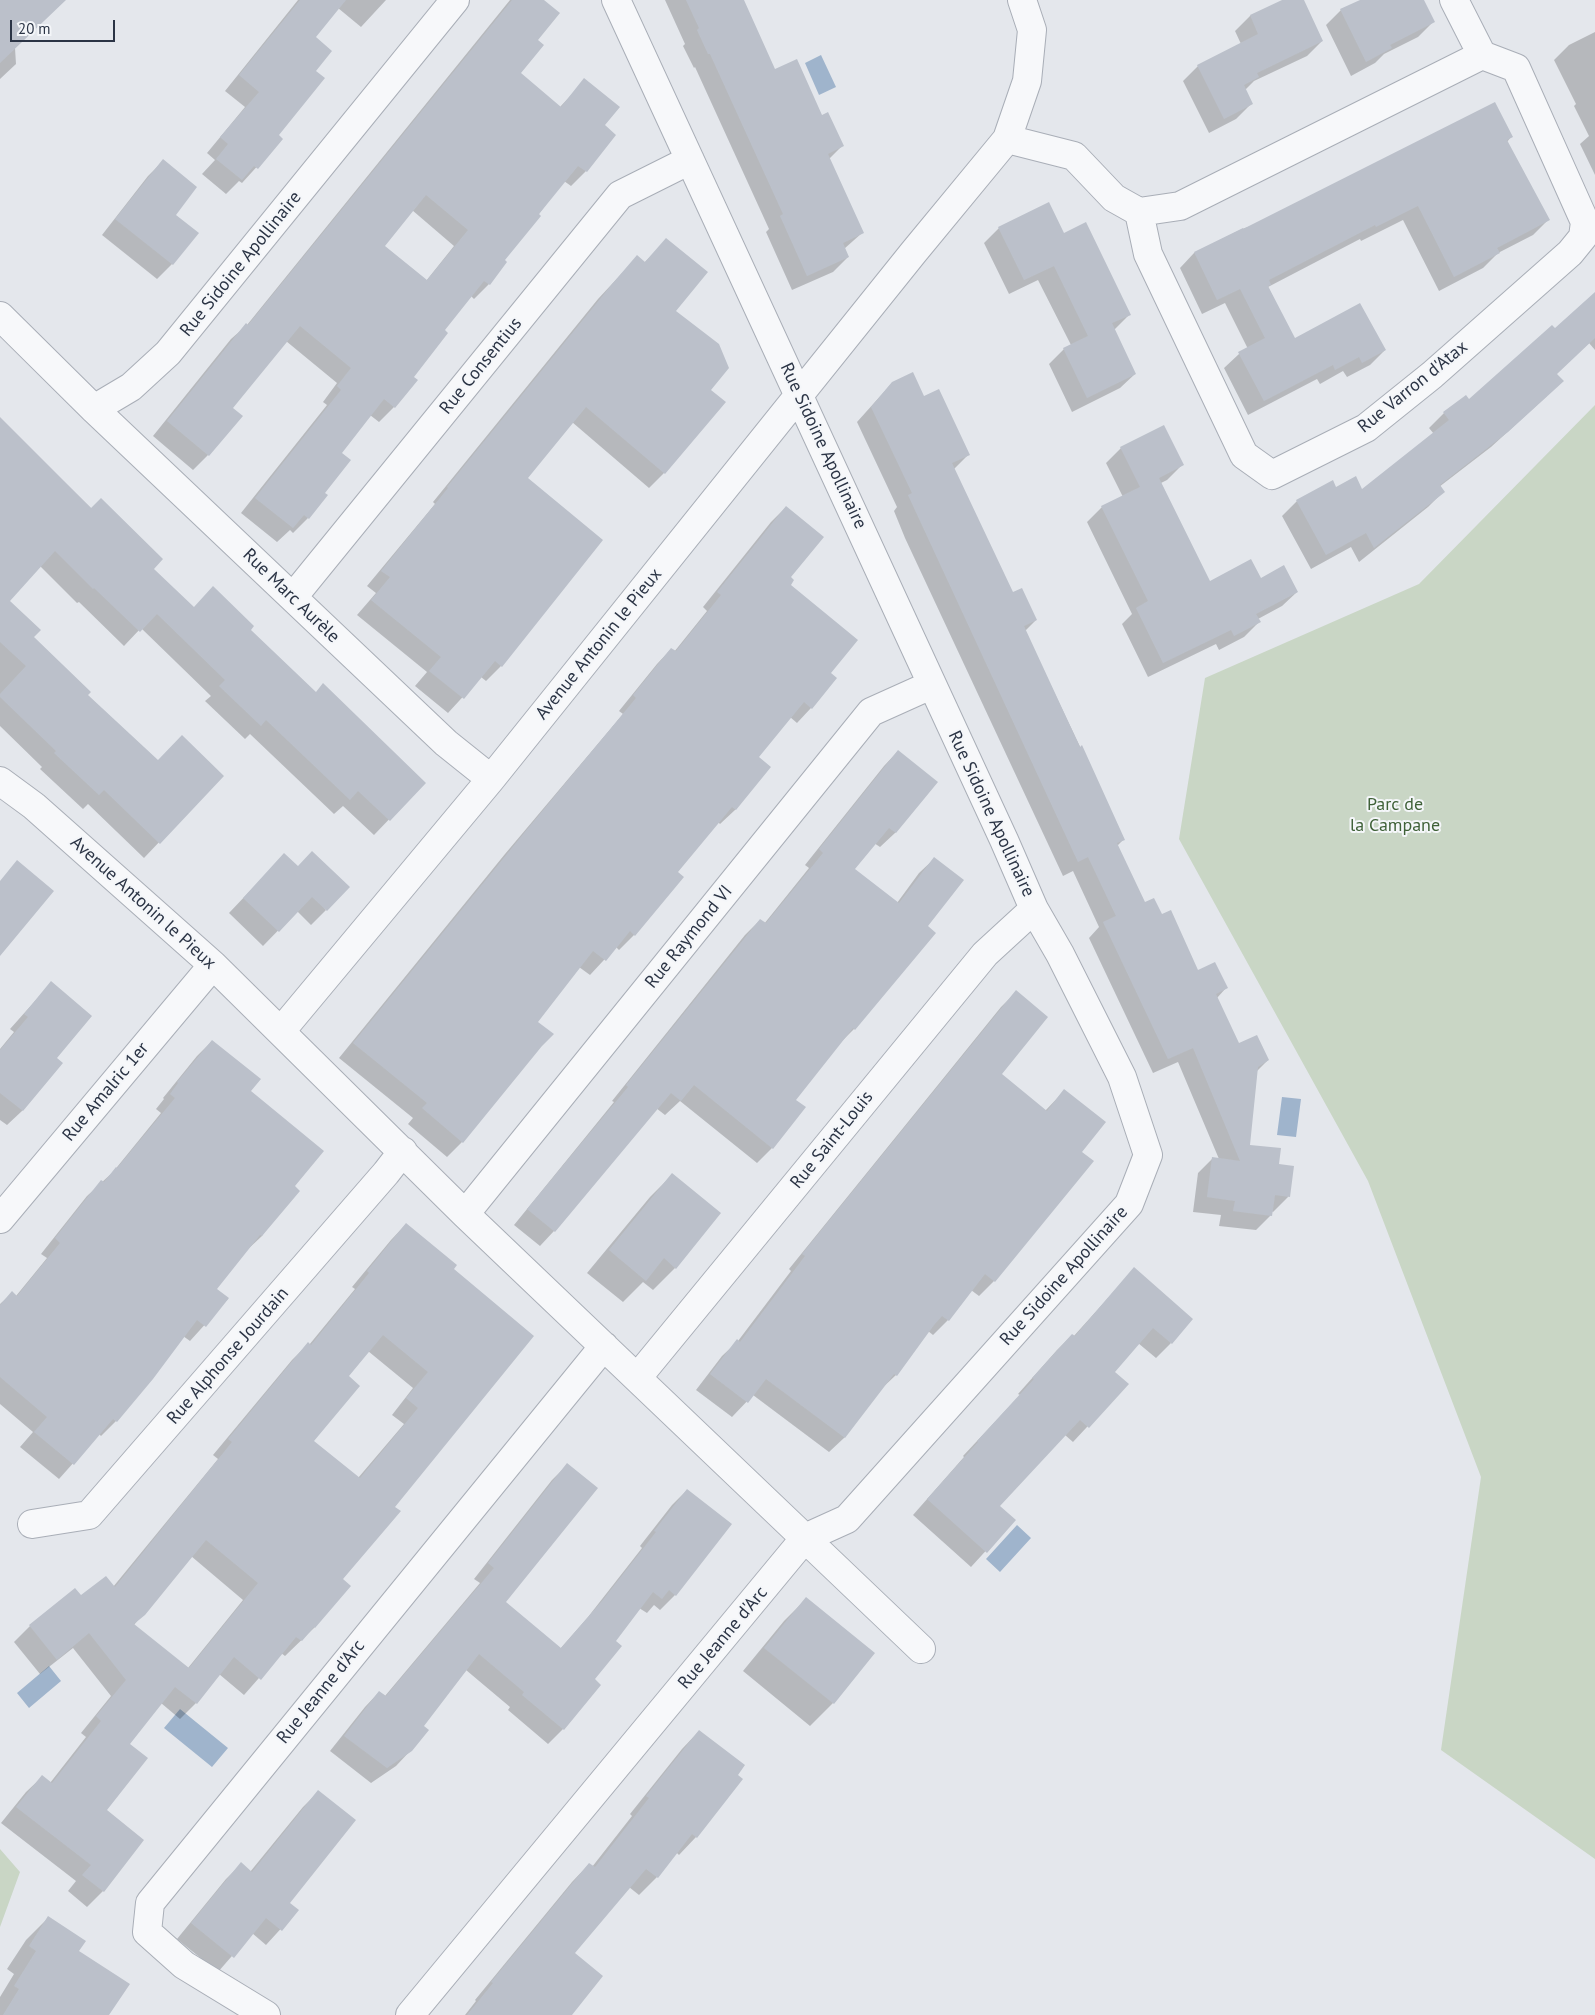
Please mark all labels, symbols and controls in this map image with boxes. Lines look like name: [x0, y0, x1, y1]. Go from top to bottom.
scale bar: [12, 10, 118, 42]
text: 20 m: [18, 19, 51, 38]
street label: Rue Sidoine Apollinaire: [176, 187, 306, 341]
street label: Rue Consentius: [435, 313, 527, 419]
street label: Rue Varron d'Atax: [1354, 336, 1472, 438]
street label: Rue Sidoine Apollinaire: [775, 360, 871, 532]
street label: Rue Marc Aurèle: [238, 544, 344, 648]
street label: Avenue Antonin le Pieux: [531, 564, 667, 724]
street label: Rue Sidoine Apollinaire: [943, 728, 1039, 900]
park label: Parc de la Campane: [1350, 794, 1440, 836]
street label: Avenue Antonin le Pieux: [66, 832, 220, 974]
street label: Rue Raymond VI: [641, 881, 737, 993]
street label: Rue Amalric 1er: [58, 1038, 154, 1146]
street label: Rue Saint-Louis: [786, 1087, 878, 1193]
street label: Rue Sidoine Apollinaire: [996, 1202, 1132, 1350]
street label: Rue Alphonse Jourdain: [163, 1283, 293, 1429]
street label: Rue Jeanne d'Arc: [674, 1582, 772, 1694]
street label: Rue Jeanne d'Arc: [273, 1636, 369, 1748]

